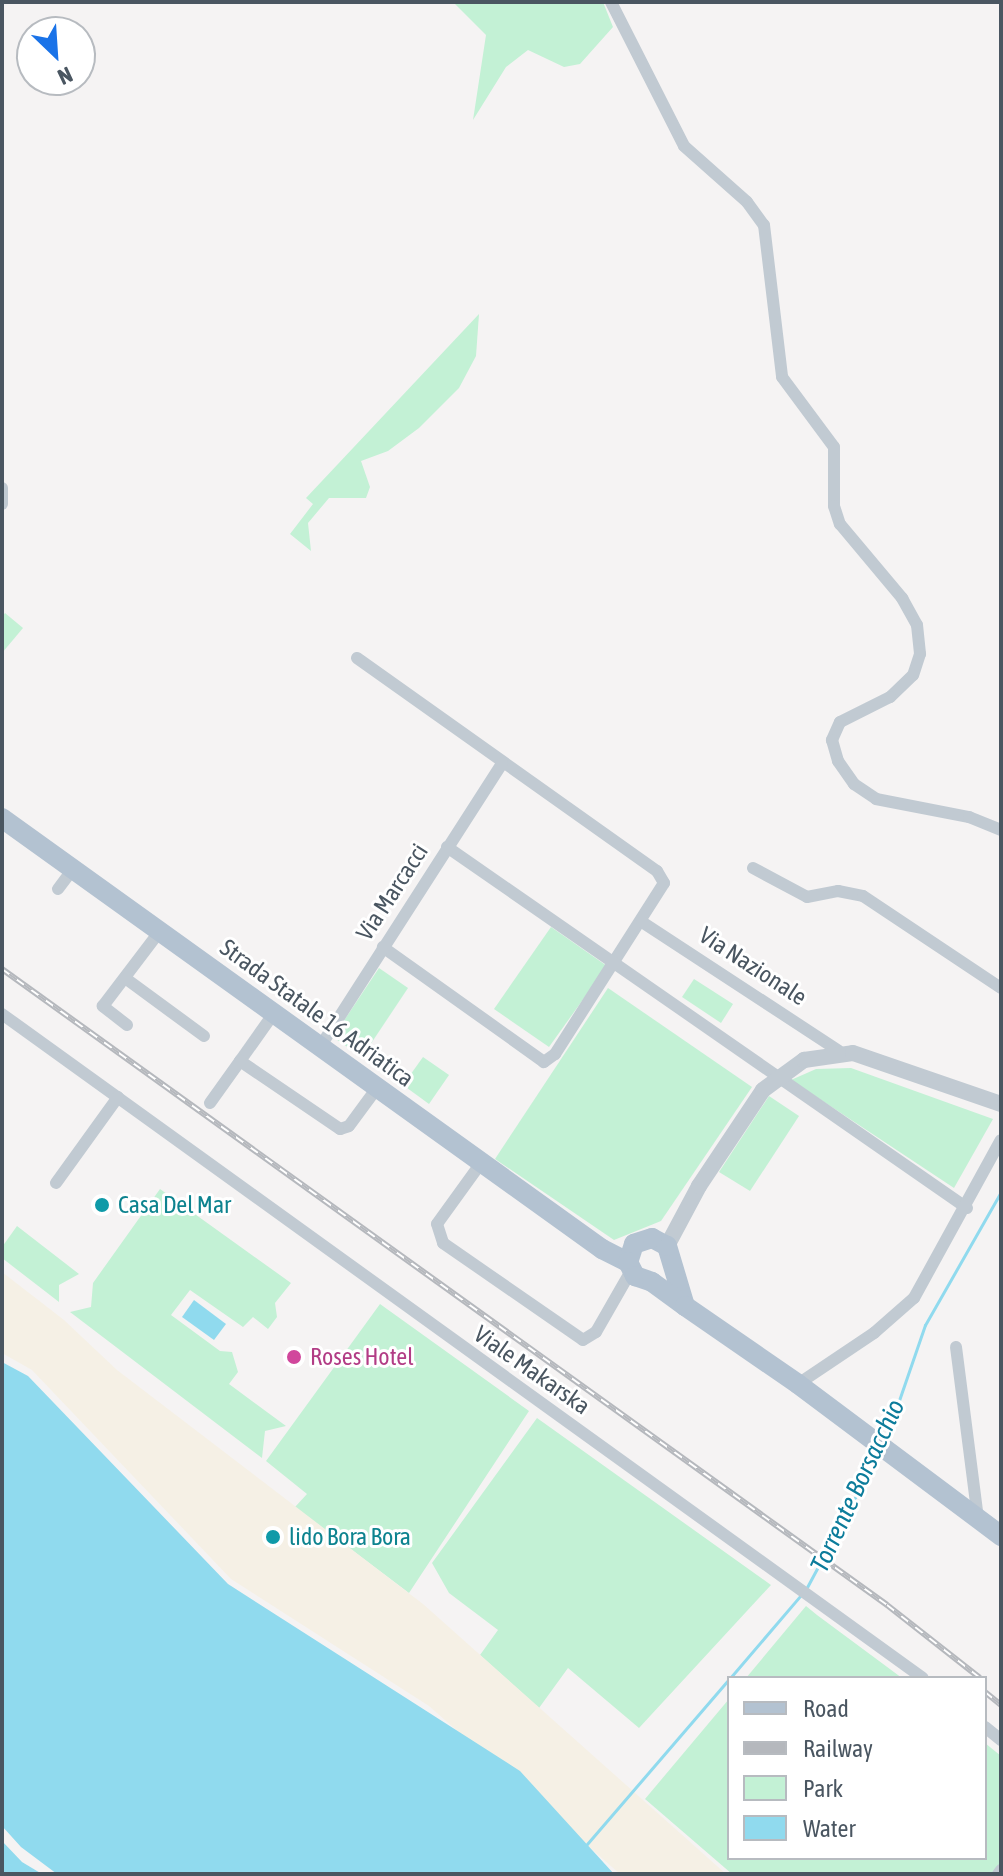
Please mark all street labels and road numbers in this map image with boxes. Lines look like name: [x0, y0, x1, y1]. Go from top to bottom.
street label: Via Marcacci: [350, 838, 434, 946]
street label: Via Nazionale: [694, 921, 812, 1011]
street label: Strada Statale 16 Adriatica: [215, 933, 419, 1093]
street label: Viale Makarska: [468, 1319, 596, 1421]

